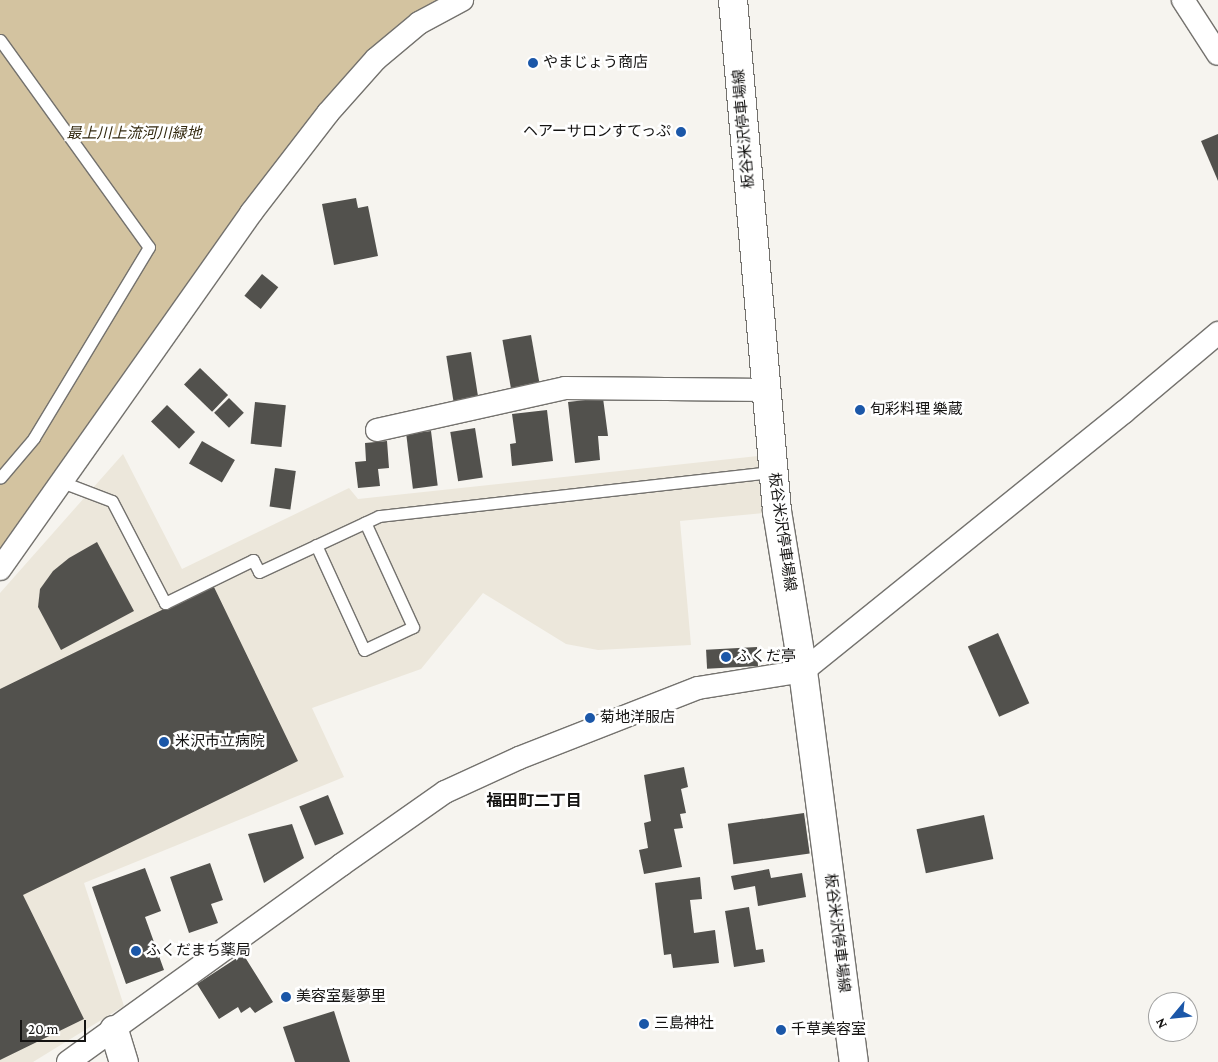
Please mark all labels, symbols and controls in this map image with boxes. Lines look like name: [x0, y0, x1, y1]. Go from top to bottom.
place label: やまじょう商店: [543, 54, 648, 72]
marker: やまじょう商店: [527, 57, 539, 69]
street label: 板谷米沢停車場線: [730, 68, 758, 190]
place label: ヘアーサロンすてっぷ: [522, 123, 671, 141]
park label: 最上川上流河川緑地: [67, 125, 201, 143]
marker: ヘアーサロンすてっぷ: [675, 126, 687, 138]
place label: 旬彩料理 樂蔵: [870, 401, 963, 419]
marker: 旬彩料理 樂蔵: [854, 404, 866, 416]
street label: 板谷米沢停車場線: [765, 471, 799, 593]
place label: ふくだ亭: [736, 648, 796, 666]
marker: ふくだ亭: [720, 651, 732, 663]
place label: 菊地洋服店: [600, 709, 675, 727]
marker: 菊地洋服店: [584, 712, 596, 724]
place label: 米沢市立病院: [175, 733, 265, 751]
marker: 米沢市立病院: [157, 735, 171, 749]
district label: 福田町二丁目: [486, 791, 582, 811]
street label: 板谷米沢停車場線: [821, 872, 853, 994]
place label: ふくだまち薬局: [146, 942, 251, 960]
marker: ふくだまち薬局: [130, 945, 142, 957]
place label: 美容室髪夢里: [296, 988, 386, 1006]
marker: 美容室髪夢里: [280, 991, 292, 1003]
north arrow: [1148, 992, 1198, 1042]
scale bar: [22, 1010, 89, 1042]
place label: 三島神社: [654, 1015, 714, 1033]
text: N: [1151, 1016, 1170, 1032]
marker: 三島神社: [638, 1018, 650, 1030]
text: 20 m: [28, 1021, 59, 1037]
place label: 千草美容室: [791, 1021, 866, 1039]
marker: 千草美容室: [775, 1024, 787, 1036]

